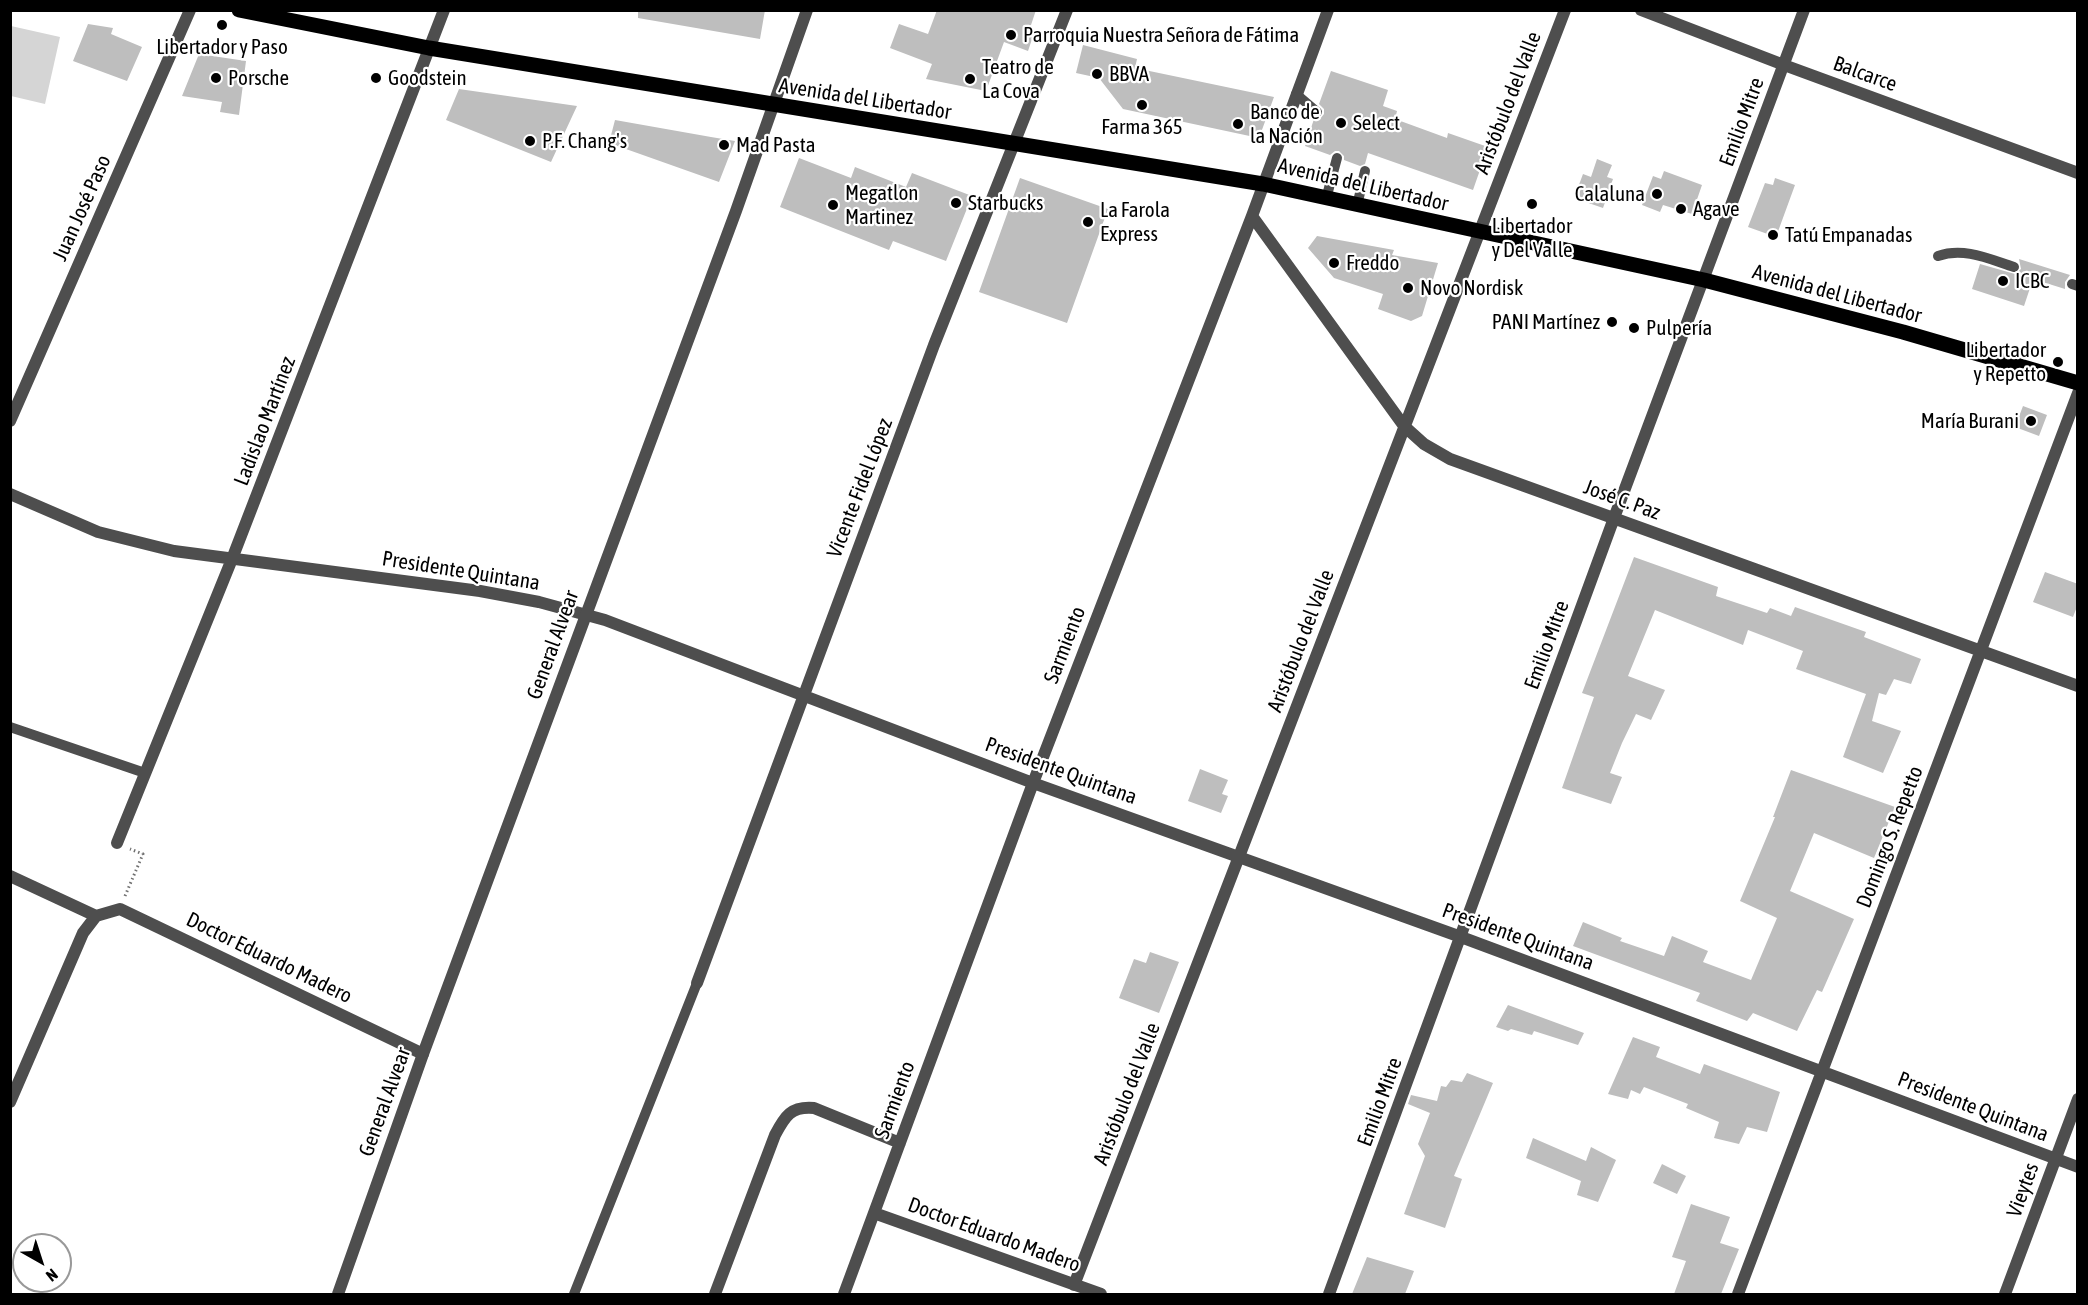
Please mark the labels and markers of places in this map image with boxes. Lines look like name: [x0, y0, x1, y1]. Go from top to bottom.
marker: Libertador y Paso: [215, 18, 229, 32]
place label: Parroquia Nuestra Señora de Fátima: [1023, 22, 1299, 48]
marker: Parroquia Nuestra Señora de Fátima: [1004, 28, 1018, 42]
place label: Libertador y Paso: [156, 34, 288, 60]
place label: Teatro de La Cova: [982, 54, 1054, 104]
place label: BBVA: [1109, 61, 1149, 87]
place label: Porsche: [228, 65, 289, 91]
place label: Goodstein: [388, 65, 467, 91]
marker: BBVA: [1090, 67, 1104, 81]
marker: Porsche: [209, 71, 223, 85]
marker: Goodstein: [369, 71, 383, 85]
marker: Teatro de La Cova: [963, 72, 977, 86]
marker: Farma 365: [1135, 98, 1149, 112]
place label: Banco de la Nación: [1250, 99, 1323, 149]
place label: Select: [1353, 110, 1400, 136]
place label: Farma 365: [1101, 114, 1183, 140]
marker: Select: [1334, 116, 1348, 130]
marker: Banco de la Nación: [1231, 117, 1245, 131]
place label: P.F. Chang's: [542, 128, 627, 154]
place label: Mad Pasta: [736, 132, 816, 158]
marker: P.F. Chang's: [523, 134, 537, 148]
marker: Mad Pasta: [717, 138, 731, 152]
place label: Megatlon Martinez: [845, 180, 918, 230]
place label: Calaluna: [1575, 181, 1645, 207]
marker: Calaluna: [1650, 187, 1664, 201]
place label: Starbucks: [968, 190, 1043, 216]
marker: Starbucks: [949, 196, 963, 210]
place label: Agave: [1693, 196, 1740, 222]
place label: La Farola Express: [1100, 197, 1170, 247]
marker: Libertador y Del Valle: [1525, 197, 1539, 211]
marker: Megatlon Martinez: [826, 198, 840, 212]
marker: Agave: [1674, 202, 1688, 216]
place label: Libertador y Del Valle: [1491, 213, 1573, 263]
marker: La Farola Express: [1081, 215, 1095, 229]
place label: Tatú Empanadas: [1785, 222, 1912, 248]
marker: Tatú Empanadas: [1766, 228, 1780, 242]
place label: Freddo: [1346, 250, 1399, 276]
marker: Freddo: [1327, 256, 1341, 270]
place label: ICBC: [2015, 268, 2049, 294]
marker: ICBC: [1996, 274, 2010, 288]
place label: Novo Nordisk: [1420, 275, 1523, 301]
marker: Novo Nordisk: [1401, 281, 1415, 295]
place label: PANI Martínez: [1492, 309, 1600, 335]
marker: PANI Martínez: [1605, 315, 1619, 329]
place label: Pulpería: [1646, 315, 1712, 341]
marker: Pulpería: [1627, 321, 1641, 335]
place label: Libertador y Repetto: [1966, 337, 2046, 387]
marker: Libertador y Repetto: [2051, 355, 2065, 369]
place label: María Burani: [1921, 408, 2019, 434]
marker: María Burani: [2024, 414, 2038, 428]

